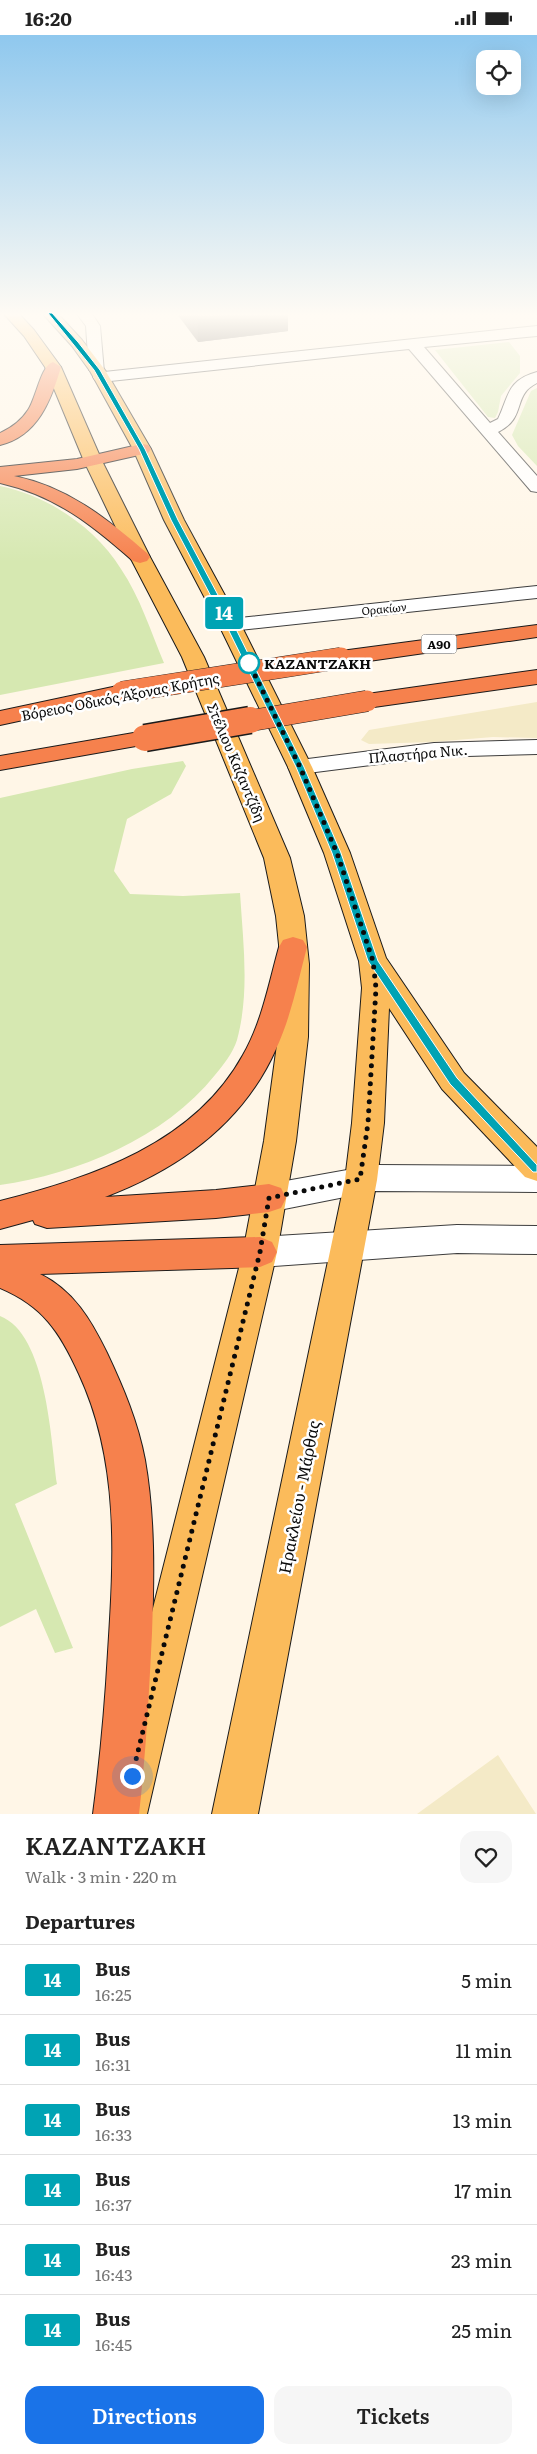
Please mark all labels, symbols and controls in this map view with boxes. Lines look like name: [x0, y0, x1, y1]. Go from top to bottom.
text: 16:20: [25, 4, 72, 32]
map controls: [476, 50, 521, 95]
button: locate: [476, 50, 521, 95]
line badge: 14: [202, 597, 246, 629]
street label: Ορακίων: [361, 598, 407, 618]
text: 14: [215, 599, 233, 626]
road number: Α90: [422, 635, 456, 653]
marker: ΚΑΖΑΝΤΖΑΚΗ: [238, 652, 260, 674]
place label: ΚΑΖΑΝΤΖΑΚΗ: [264, 653, 371, 673]
street label: Βόρειος Οδικός Άξονας Κρήτης: [19, 667, 221, 725]
street label: Στέλιου Καζαντζίδη: [203, 700, 271, 824]
street label: Πλαστήρα Νικ.: [367, 739, 469, 767]
street label: Ηρακλείου - Μάρθας: [271, 1418, 325, 1576]
your location: [120, 1764, 145, 1789]
text: ΚΑΖΑΝΤΖΑΚΗ: [25, 1827, 206, 1862]
button: heart: [460, 1831, 512, 1883]
text: Walk · 3 min · 220 m: [25, 1864, 177, 1888]
text: Departures: [25, 1907, 135, 1935]
text: Bus: [95, 1954, 130, 1982]
text: 14: [44, 1966, 61, 1993]
text: 5 min: [461, 1966, 512, 1994]
text: 16:25: [95, 1982, 132, 2006]
text: Bus: [95, 2024, 130, 2052]
text: 14: [44, 2036, 61, 2063]
text: 11 min: [455, 2036, 512, 2064]
text: 16:31: [95, 2052, 130, 2076]
text: Bus: [95, 2094, 130, 2122]
text: 14: [44, 2106, 61, 2133]
text: 13 min: [453, 2106, 512, 2134]
text: 16:33: [95, 2122, 132, 2146]
text: Bus: [95, 2164, 130, 2192]
text: 14: [44, 2176, 61, 2203]
text: 17 min: [454, 2176, 512, 2204]
text: 16:37: [95, 2192, 132, 2216]
text: Bus: [95, 2234, 130, 2262]
text: 14: [44, 2246, 61, 2273]
text: 23 min: [451, 2246, 512, 2274]
text: 16:43: [95, 2262, 133, 2286]
text: Bus: [95, 2304, 130, 2332]
text: 14: [44, 2316, 61, 2343]
text: 25 min: [452, 2316, 512, 2344]
text: 16:45: [95, 2332, 132, 2356]
button: Directions: [25, 2386, 264, 2444]
button: Tickets: [274, 2386, 512, 2444]

